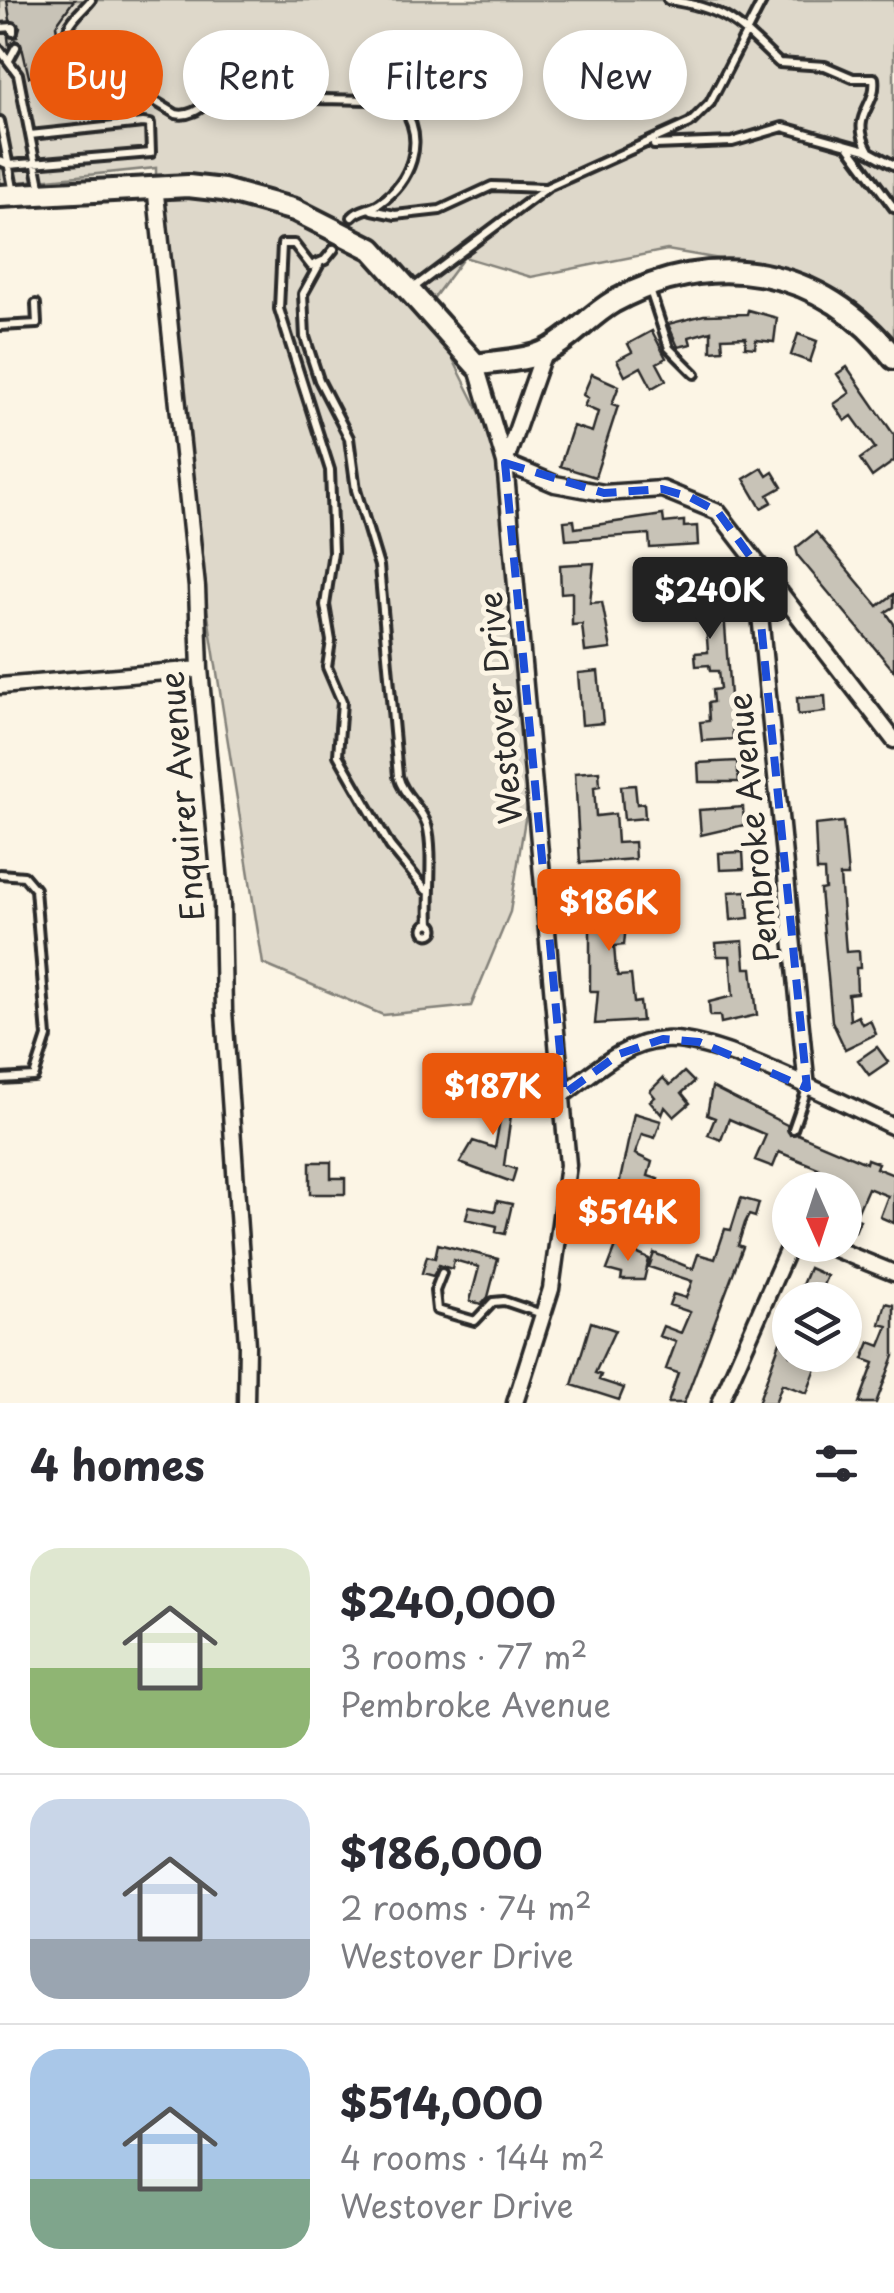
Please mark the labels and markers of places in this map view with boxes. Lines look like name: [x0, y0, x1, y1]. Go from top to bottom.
pin: $240K: [640, 557, 780, 642]
pin: $186K: [539, 869, 679, 954]
pin: $187K: [423, 1053, 563, 1138]
pin: $514K: [558, 1179, 698, 1264]

